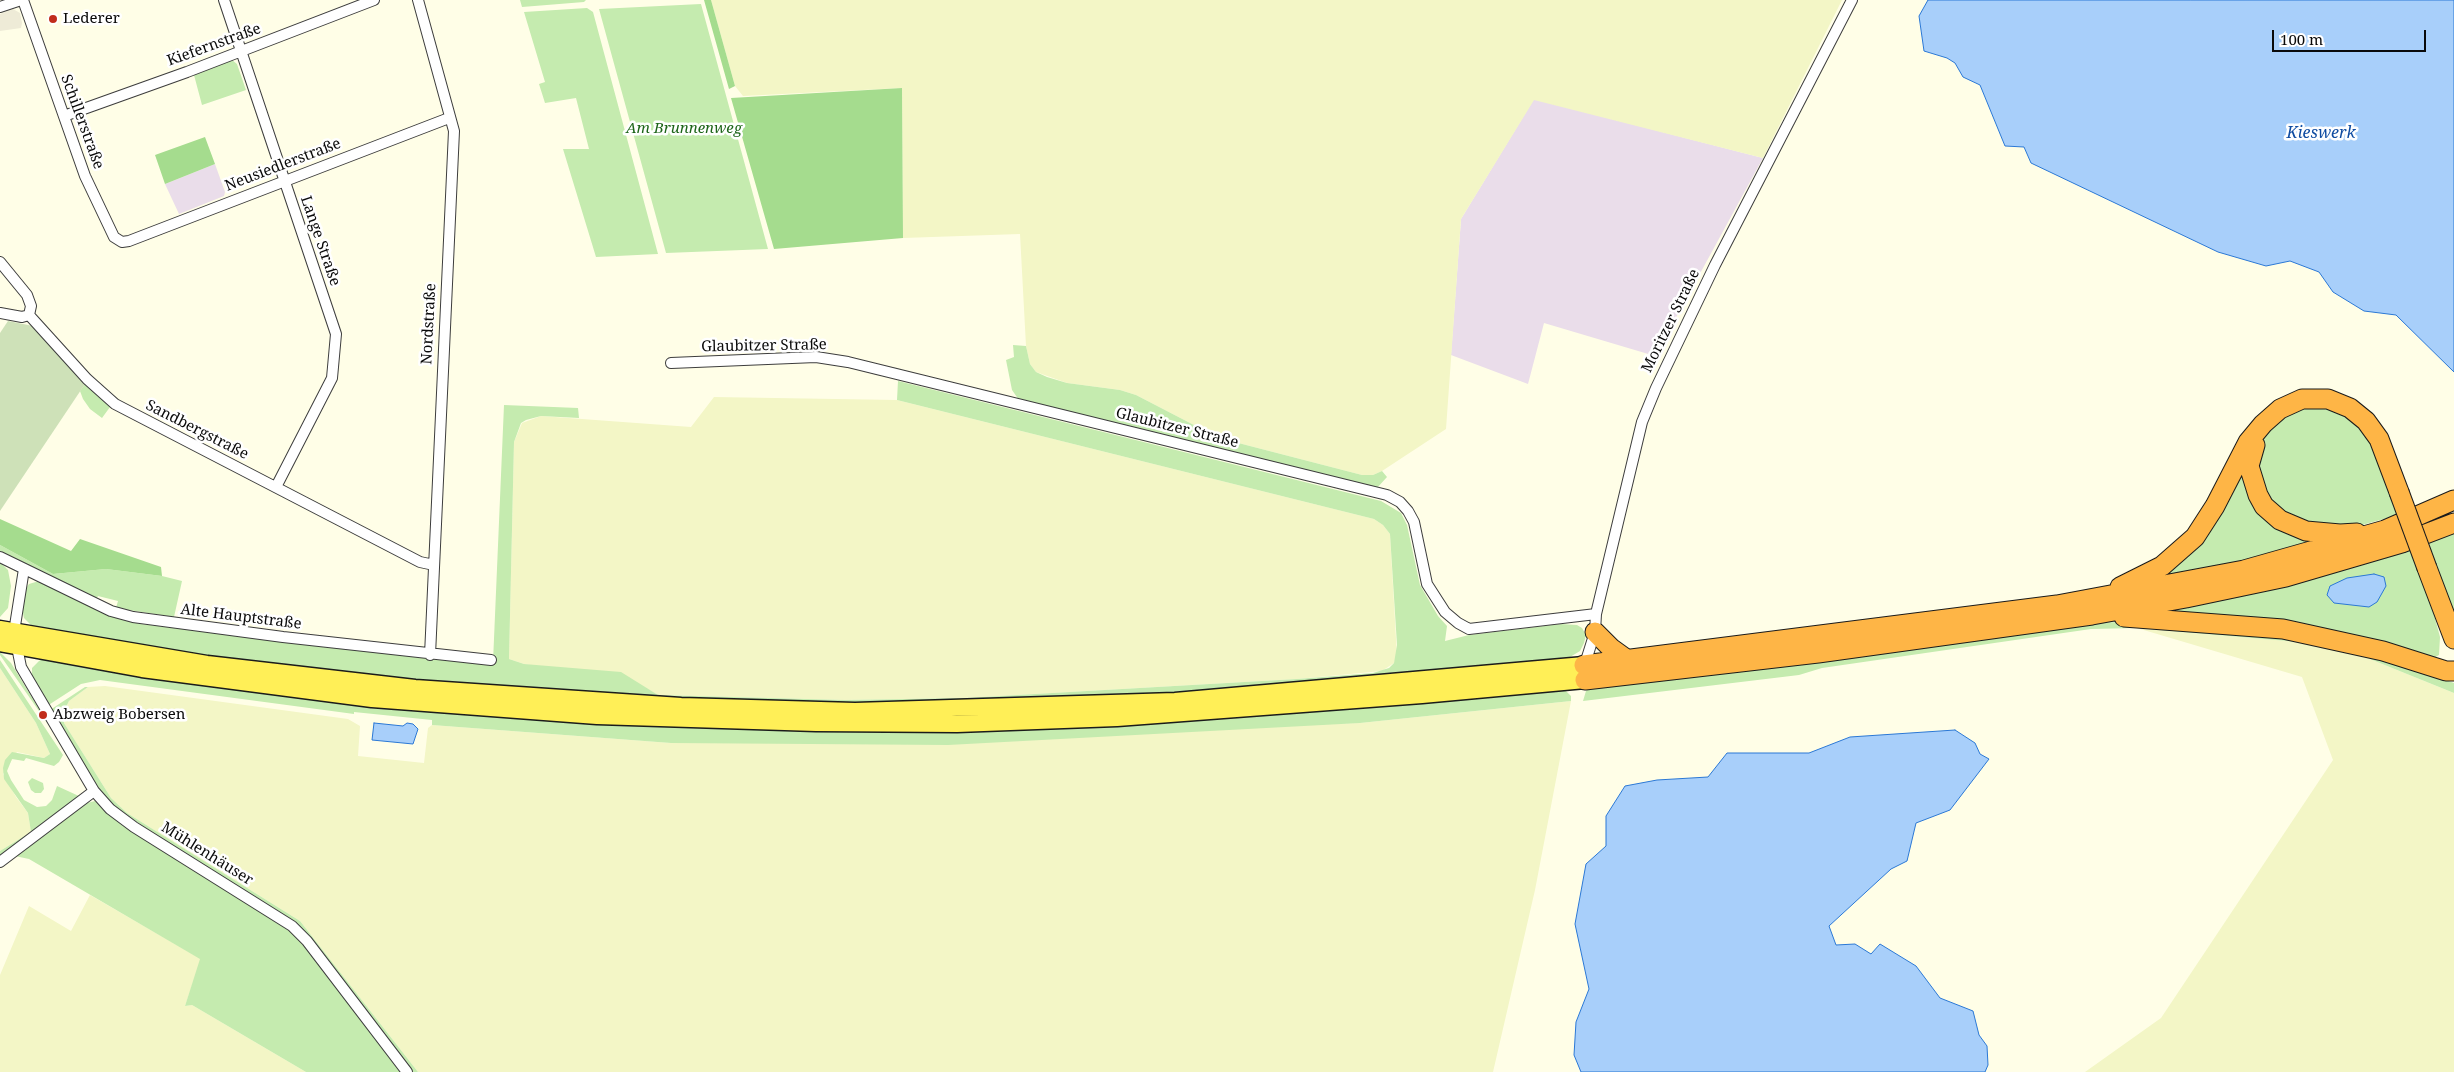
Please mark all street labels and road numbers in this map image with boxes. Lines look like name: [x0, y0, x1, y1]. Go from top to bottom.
street label: Kiefernstraße: [165, 20, 263, 70]
street label: Schillerstraße: [57, 72, 107, 172]
street label: Neusiedlerstraße: [223, 135, 343, 195]
street label: Lange Straße: [296, 194, 344, 288]
street label: Moritzer Straße: [1638, 266, 1704, 376]
street label: Nordstraße: [418, 283, 440, 365]
street label: Glaubitzer Straße: [701, 336, 827, 356]
street label: Sandbergstraße: [143, 396, 251, 464]
street label: Glaubitzer Straße: [1114, 404, 1240, 452]
street label: Alte Hauptstraße: [179, 601, 303, 633]
street label: Mühlenhäuser: [158, 819, 256, 889]

